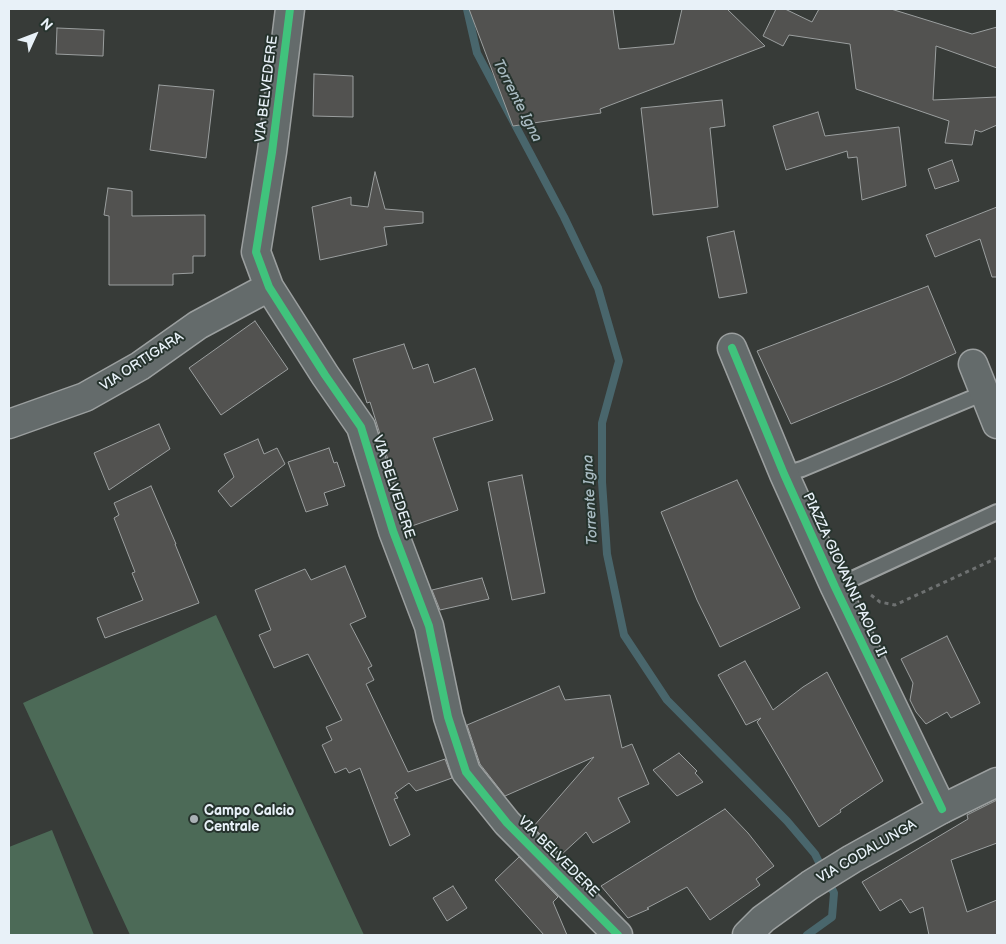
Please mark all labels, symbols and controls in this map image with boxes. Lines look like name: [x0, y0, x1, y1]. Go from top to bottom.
north arrow: [10, 10, 60, 60]
text: N: [37, 15, 56, 34]
street label: VIA BELVEDERE: [252, 35, 282, 143]
water label: Torrente Igna: [488, 57, 546, 145]
street label: VIA ORTIGARA: [97, 329, 187, 395]
street label: VIA BELVEDERE: [368, 433, 418, 541]
water label: Torrente Igna: [580, 454, 602, 546]
street label: PIAZZA GIOVANNI PAOLO II: [799, 490, 889, 660]
place label: Campo Calcio Centrale: [204, 803, 294, 836]
marker: Campo Calcio Centrale: [188, 813, 200, 825]
street label: VIA BELVEDERE: [514, 813, 602, 901]
street label: VIA CODALUNGA: [814, 817, 920, 887]

